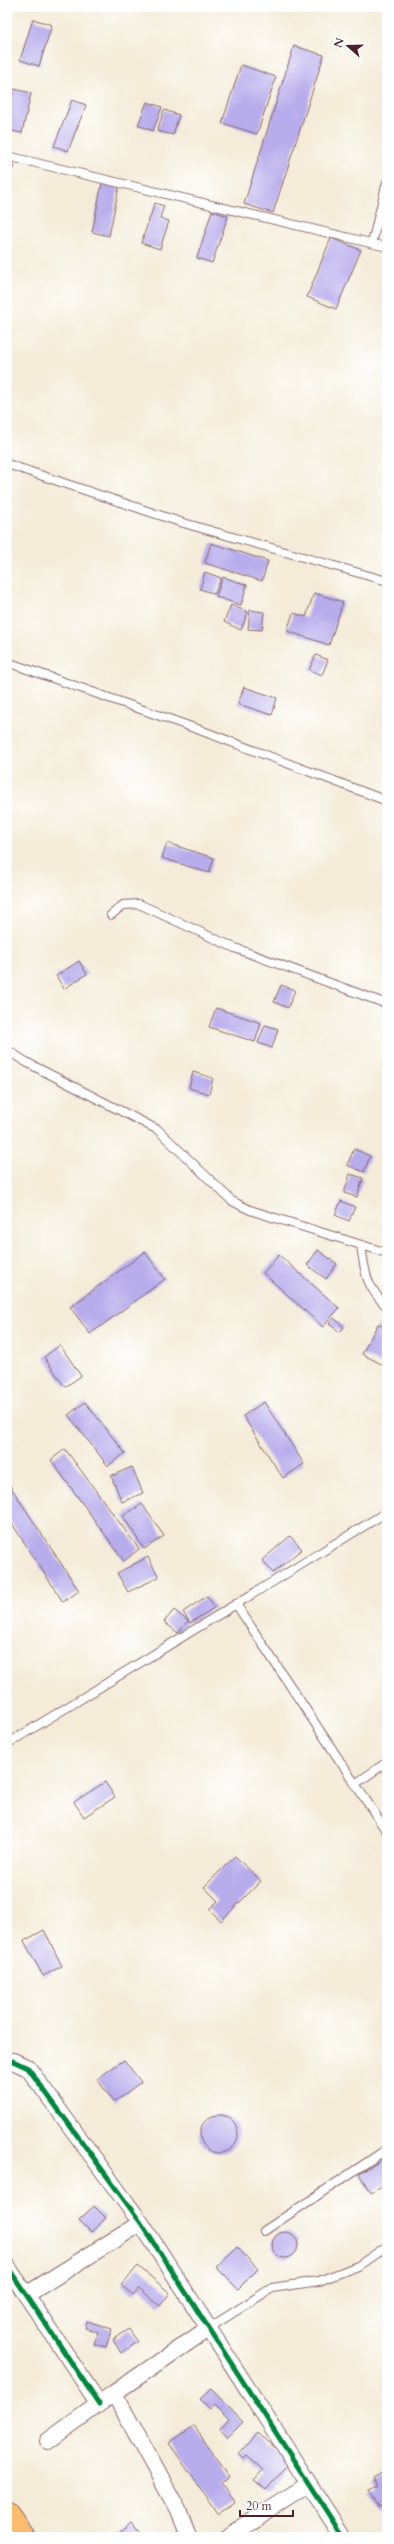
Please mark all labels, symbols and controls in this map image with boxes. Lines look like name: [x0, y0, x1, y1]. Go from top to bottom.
north arrow: [328, 26, 368, 66]
text: N: [330, 35, 348, 50]
scale bar: [240, 2492, 293, 2518]
text: 20 m: [246, 2498, 273, 2514]

